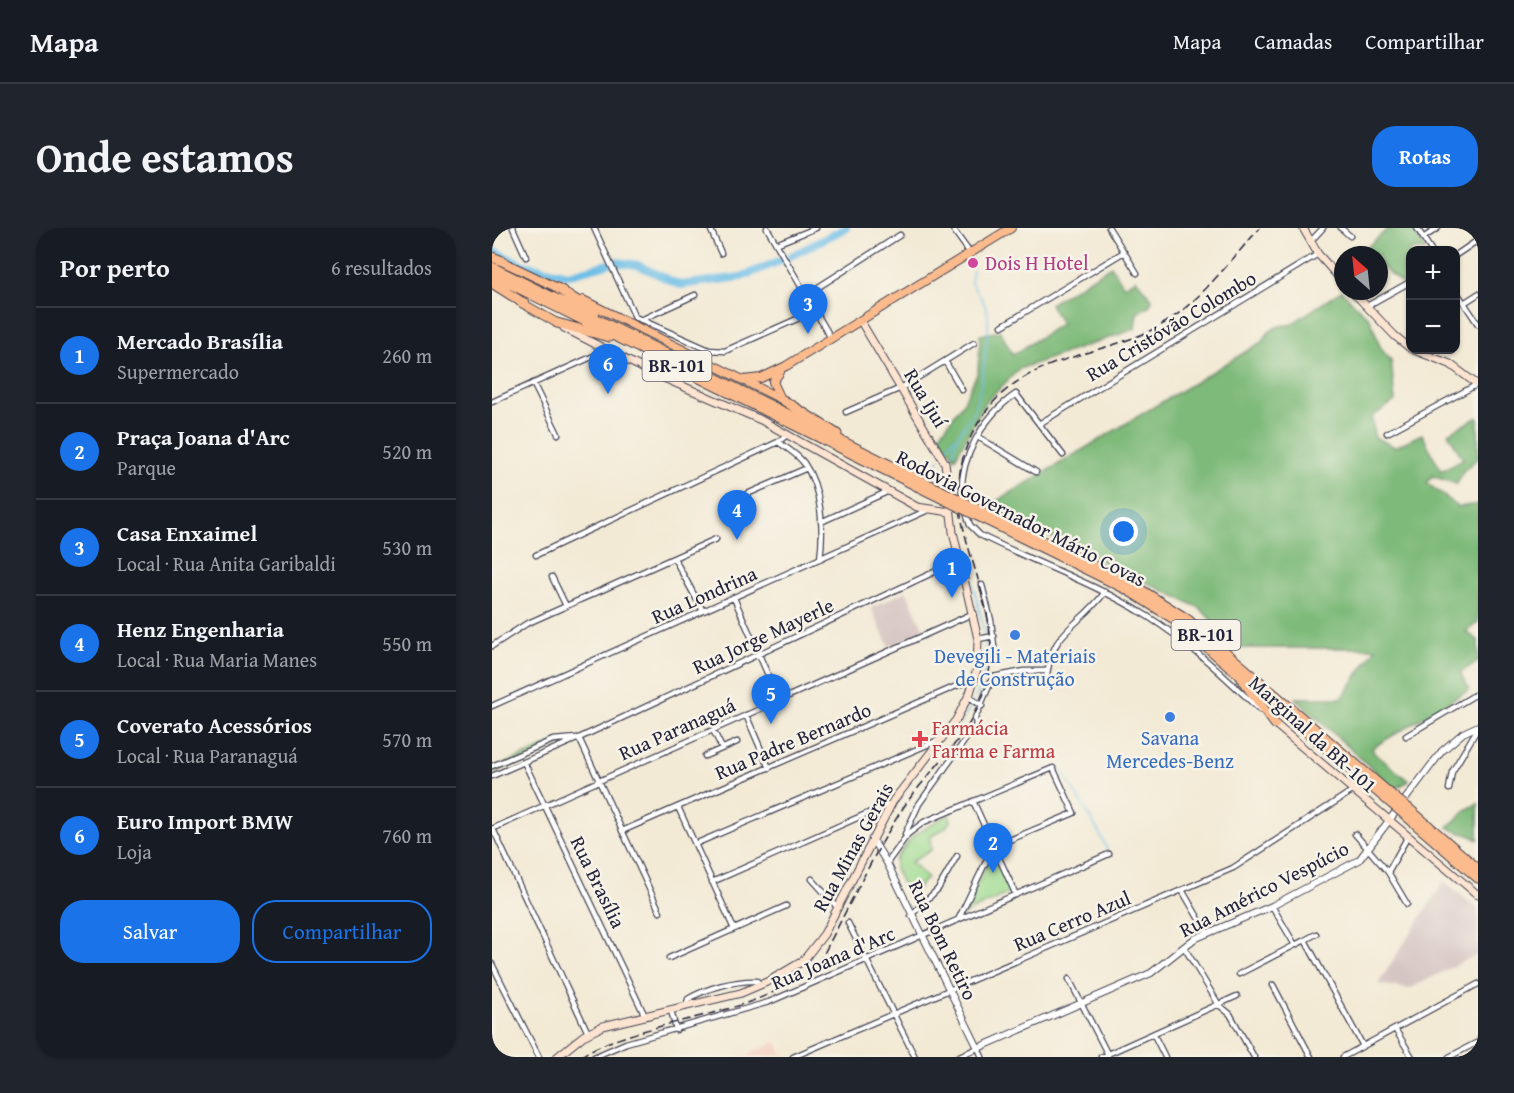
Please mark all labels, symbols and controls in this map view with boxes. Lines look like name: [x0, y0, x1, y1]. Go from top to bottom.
text: Mapa: [30, 21, 99, 62]
text: Mapa: [1173, 26, 1221, 57]
text: Camadas: [1254, 26, 1332, 57]
text: Compartilhar: [1365, 26, 1484, 57]
text: Onde estamos: [36, 126, 294, 187]
button: Rotas: [1372, 126, 1478, 187]
north arrow: [1334, 246, 1388, 300]
map controls: [1406, 246, 1460, 354]
button: +: [1406, 246, 1460, 300]
text: Por perto: [60, 248, 170, 287]
place label: Dois H Hotel: [985, 248, 1089, 277]
text: 6 resultados: [331, 253, 432, 282]
marker: Dois H Hotel: [966, 256, 980, 270]
street label: Rua Cristóvão Colombo: [1080, 263, 1261, 388]
pin: 3: [788, 285, 828, 334]
button: −: [1406, 300, 1460, 354]
text: Mercado Brasília: [117, 325, 283, 357]
text: 1: [74, 341, 85, 370]
text: 260 m: [382, 341, 432, 370]
pin: 6: [588, 344, 628, 394]
road number: BR-101: [642, 351, 711, 381]
text: Supermercado: [117, 357, 239, 386]
street label: Rua Ijuí: [897, 363, 956, 433]
text: Praça Joana d'Arc: [117, 421, 290, 453]
text: 2: [74, 437, 85, 466]
text: 520 m: [382, 437, 432, 466]
street label: Rodovia Governador Mário Covas: [891, 442, 1151, 593]
text: Parque: [117, 453, 176, 482]
pin: 4: [718, 490, 756, 540]
text: Casa Enxaimel: [117, 517, 257, 549]
your location: [1109, 517, 1138, 546]
text: 3: [74, 533, 85, 562]
text: 530 m: [382, 533, 432, 562]
pin: 1: [932, 548, 972, 598]
text: Local · Rua Anita Garibaldi: [117, 549, 336, 578]
street label: Rua Londrina: [646, 558, 762, 631]
street label: Rua Jorge Mayerle: [687, 590, 838, 681]
text: Henz Engenharia: [117, 613, 284, 645]
road number: BR-101: [1172, 620, 1240, 650]
marker: Devegili - Materiais de Construção: [1008, 628, 1022, 642]
text: 4: [74, 629, 85, 658]
text: 550 m: [382, 629, 432, 658]
place label: Devegili - Materiais de Construção: [934, 641, 1096, 693]
text: Local · Rua Maria Manes: [117, 645, 317, 674]
street label: Marginal da BR-101: [1243, 668, 1384, 799]
pin: 5: [752, 674, 790, 724]
street label: Rua Paranaguá: [614, 690, 740, 767]
street label: Rua Padre Bernardo: [710, 694, 876, 787]
text: Coverato Acessórios: [117, 709, 312, 741]
marker: Savana Mercedes-Benz: [1163, 710, 1177, 724]
place label: Farmácia Farma e Farma: [932, 713, 1056, 765]
place label: Savana Mercedes-Benz: [1106, 723, 1234, 775]
text: 5: [74, 725, 85, 754]
text: 570 m: [382, 725, 432, 754]
marker: Farmácia Farma e Farma: [913, 732, 927, 746]
text: Local · Rua Paranaguá: [117, 741, 298, 770]
street label: Rua Minas Gerais: [805, 777, 900, 917]
text: Euro Import BMW: [117, 805, 293, 837]
text: 6: [74, 821, 85, 850]
text: 760 m: [382, 821, 432, 850]
pin: 2: [974, 824, 1012, 873]
street label: Rua Brasília: [564, 831, 633, 933]
street label: Rua Américo Vespúcio: [1174, 833, 1354, 944]
text: Loja: [117, 837, 152, 866]
street label: Rua Bom Retiro: [902, 875, 985, 1005]
street label: Rua Cerro Azul: [1009, 883, 1135, 958]
button: Salvar: [60, 900, 240, 963]
button: Compartilhar: [252, 900, 432, 963]
street label: Rua Joana d'Arc: [766, 918, 899, 997]

